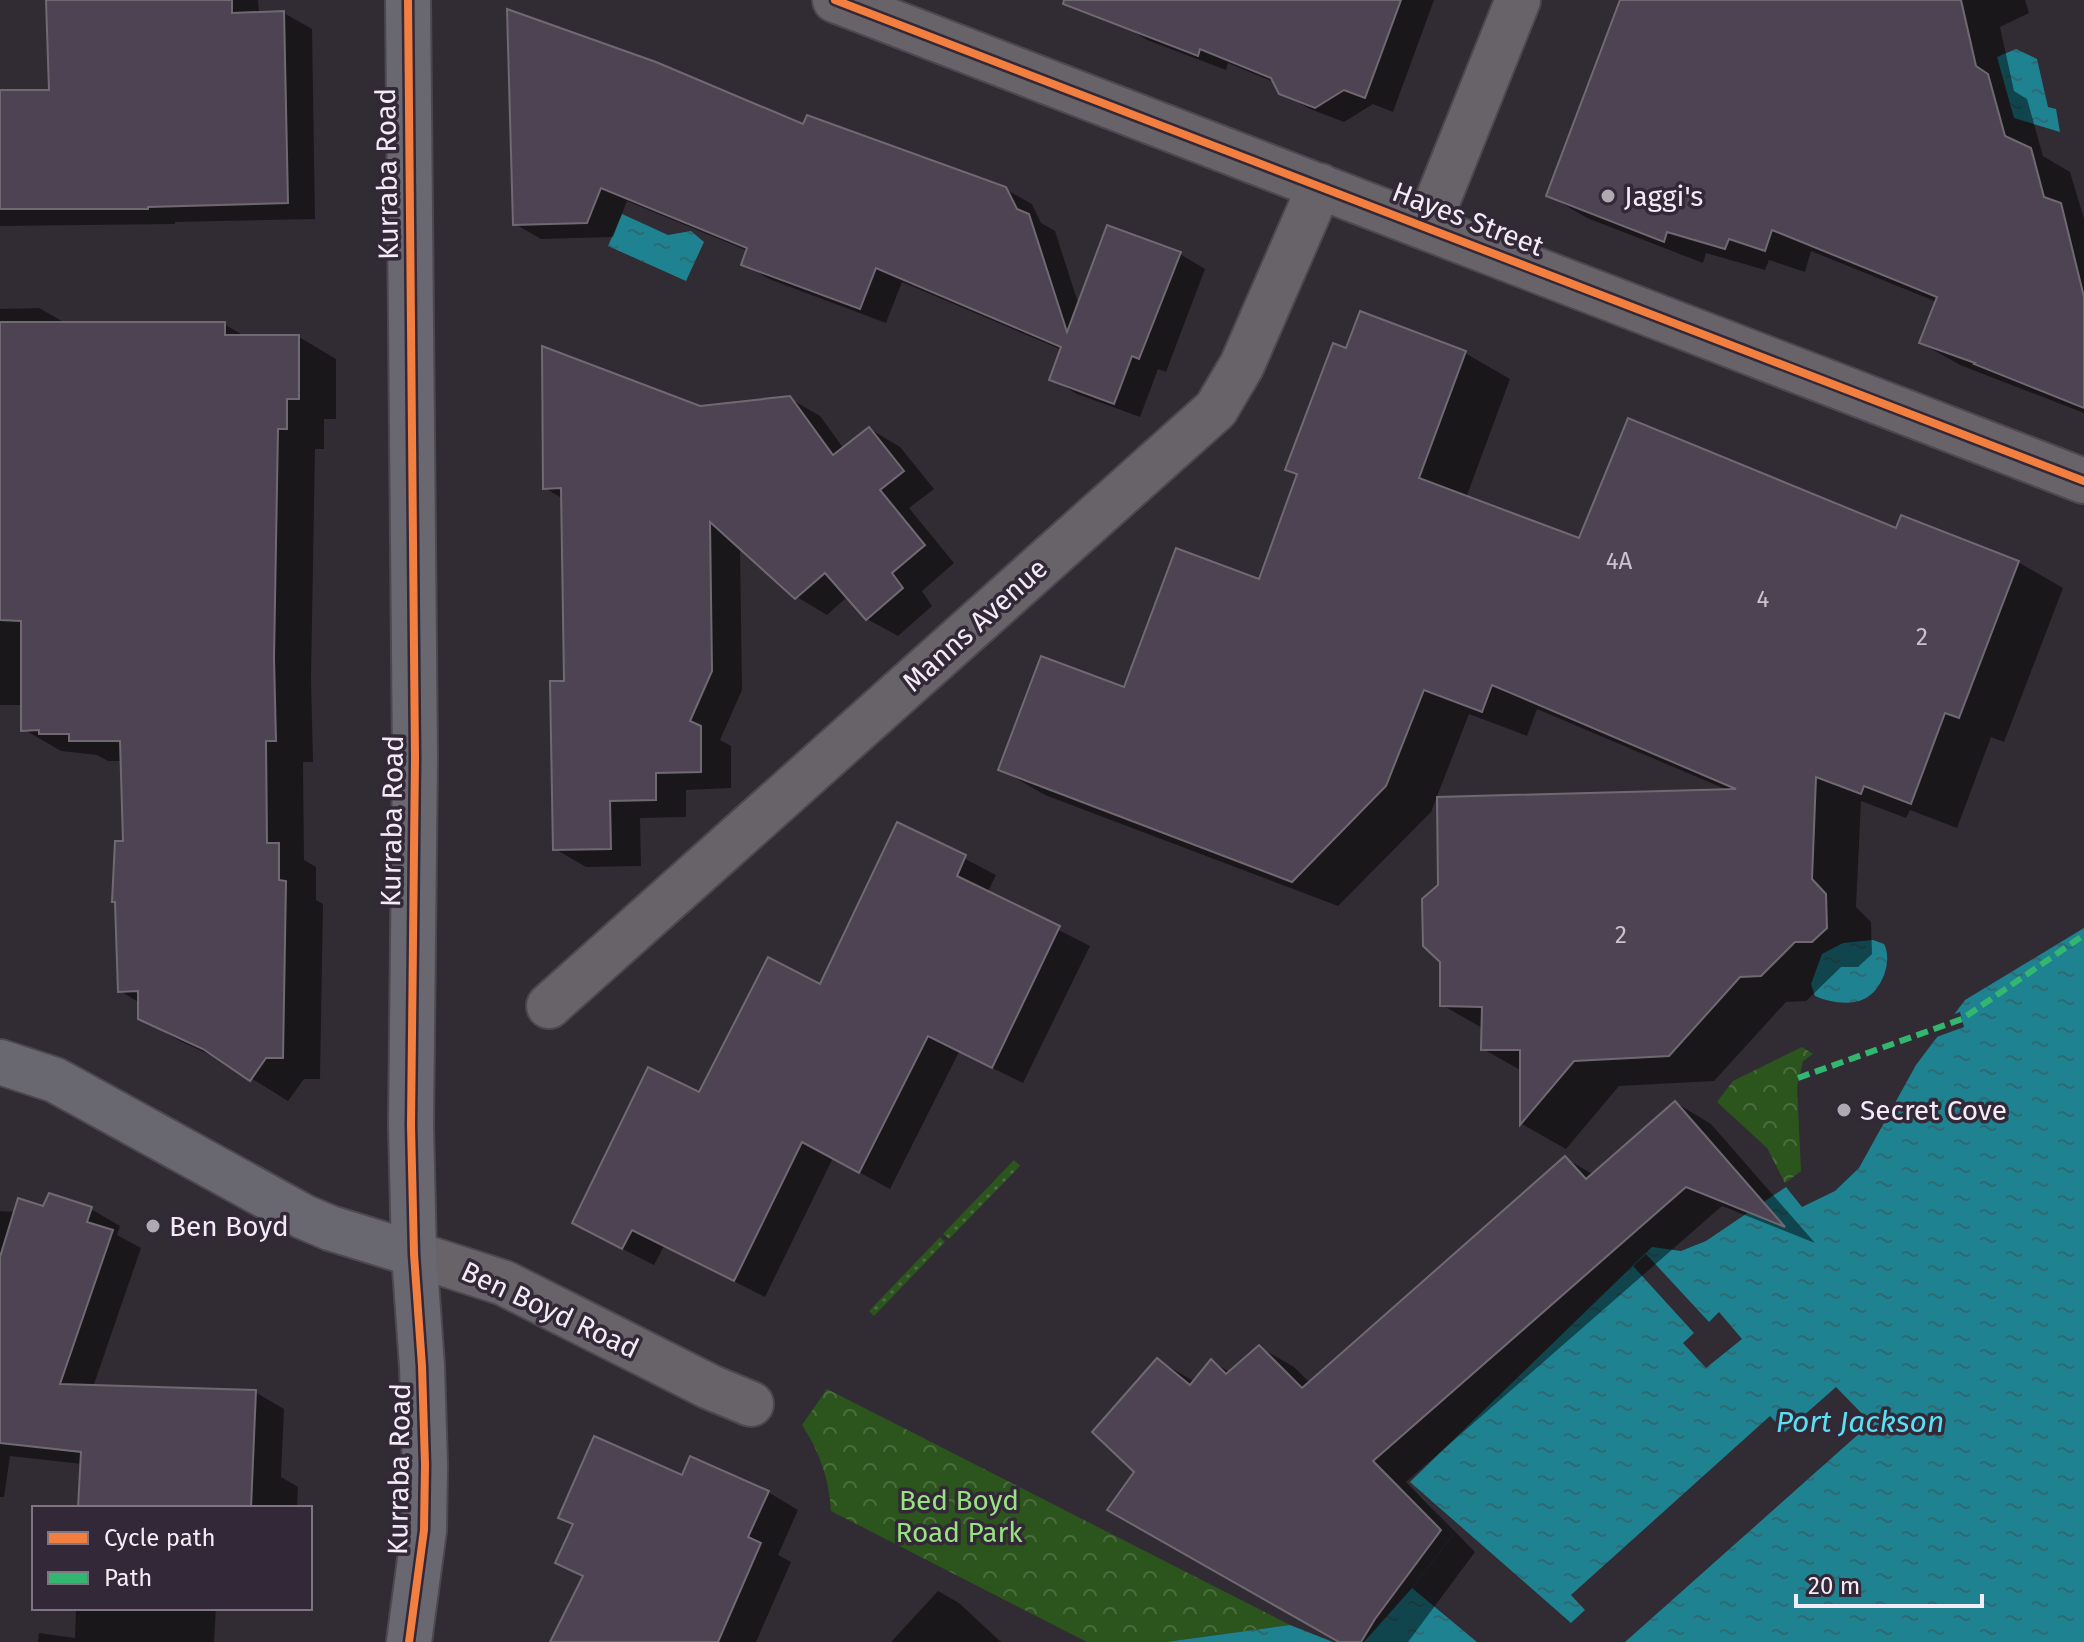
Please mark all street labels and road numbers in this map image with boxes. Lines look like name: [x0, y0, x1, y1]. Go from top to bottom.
street label: Kurraba Road: [369, 88, 405, 260]
street label: Hayes Street: [1388, 175, 1549, 263]
street label: Manns Avenue: [896, 551, 1054, 699]
street label: Kurraba Road: [374, 735, 410, 907]
street label: Ben Boyd Road: [456, 1255, 644, 1365]
street label: Kurraba Road: [381, 1383, 417, 1555]

